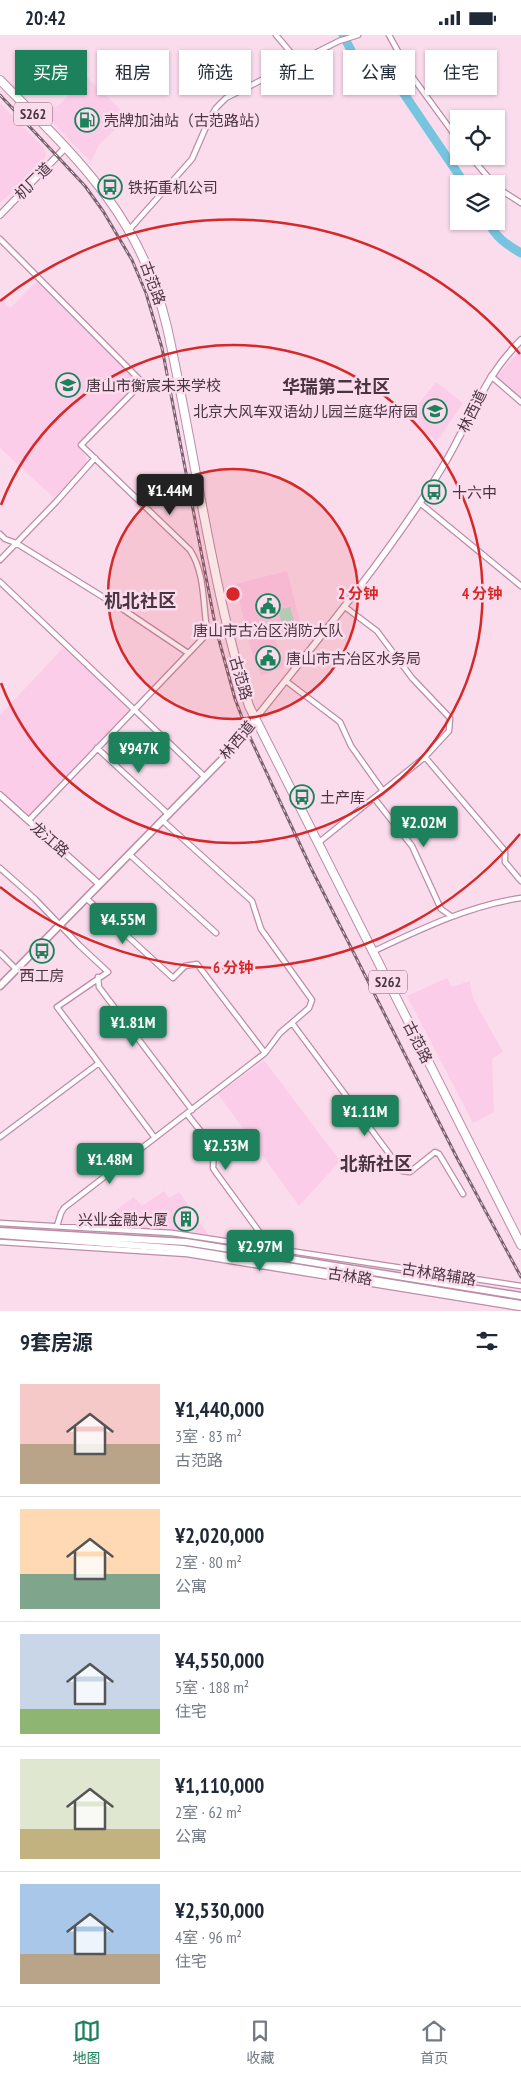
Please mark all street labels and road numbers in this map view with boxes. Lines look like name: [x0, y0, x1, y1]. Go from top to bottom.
road number: S262: [14, 103, 52, 125]
street label: 机厂道: [10, 158, 56, 204]
street label: 古范路: [136, 259, 170, 307]
street label: 林西道: [454, 387, 490, 435]
street label: 古范路: [226, 654, 256, 702]
street label: 林西道: [215, 717, 259, 763]
street label: 龙江路: [27, 817, 73, 861]
road number: S262: [369, 971, 407, 994]
street label: 古范路: [399, 1018, 437, 1066]
street label: 古林路辅路: [400, 1259, 478, 1289]
street label: 古林路: [326, 1263, 374, 1289]

